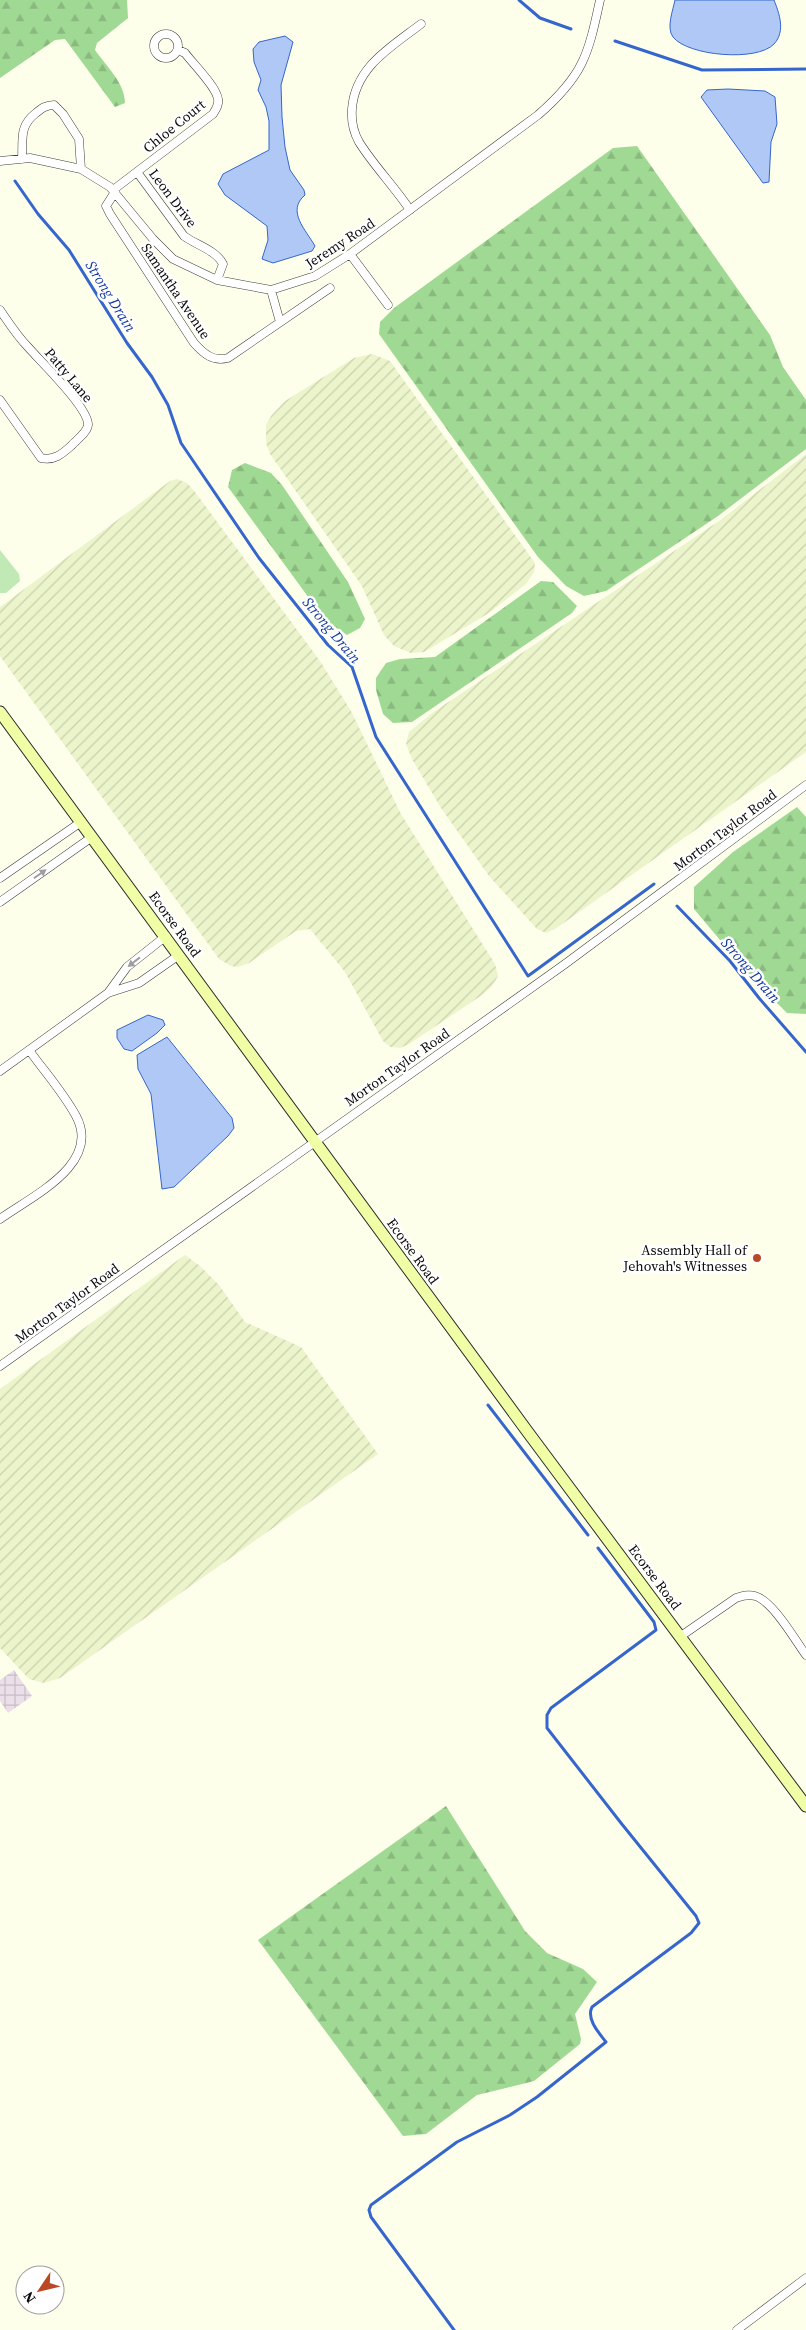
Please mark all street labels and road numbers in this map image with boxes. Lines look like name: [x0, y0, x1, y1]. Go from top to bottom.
street label: Chloe Court: [139, 94, 210, 157]
street label: Leon Drive: [144, 165, 202, 231]
street label: Jeremy Road: [300, 213, 379, 274]
street label: Samantha Avenue: [136, 239, 216, 343]
street label: Patty Lane: [40, 343, 98, 407]
street label: Morton Taylor Road: [669, 785, 781, 875]
street label: Ecorse Road: [144, 887, 206, 961]
street label: Morton Taylor Road: [340, 1023, 454, 1111]
street label: Ecorse Road: [382, 1214, 444, 1288]
street label: Morton Taylor Road: [11, 1258, 123, 1348]
street label: Ecorse Road: [624, 1540, 686, 1614]

